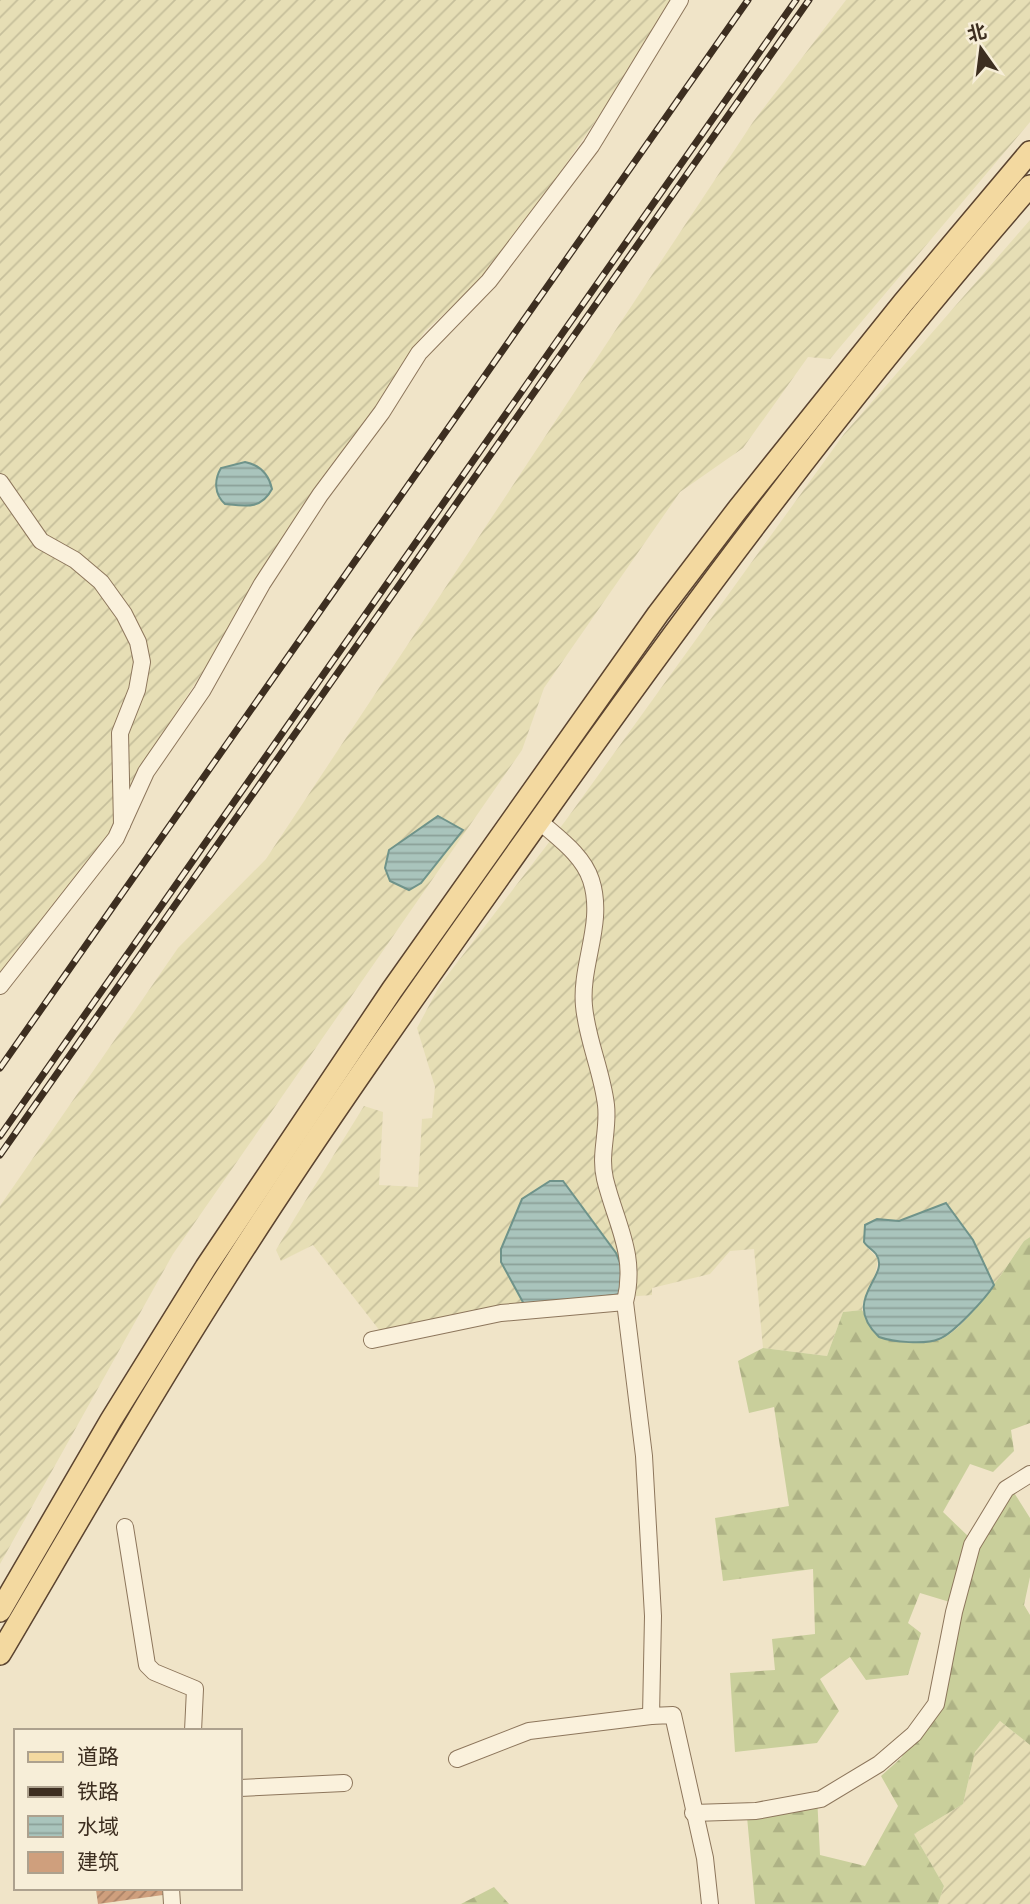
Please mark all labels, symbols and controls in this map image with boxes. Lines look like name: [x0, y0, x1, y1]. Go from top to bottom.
north arrow: [946, 14, 1016, 84]
text: 北: [965, 20, 989, 46]
legend: [14, 1729, 242, 1890]
text: 道路: [77, 1744, 119, 1769]
text: 铁路: [77, 1779, 119, 1804]
text: 水域: [77, 1814, 119, 1839]
text: 建筑: [77, 1849, 119, 1874]

